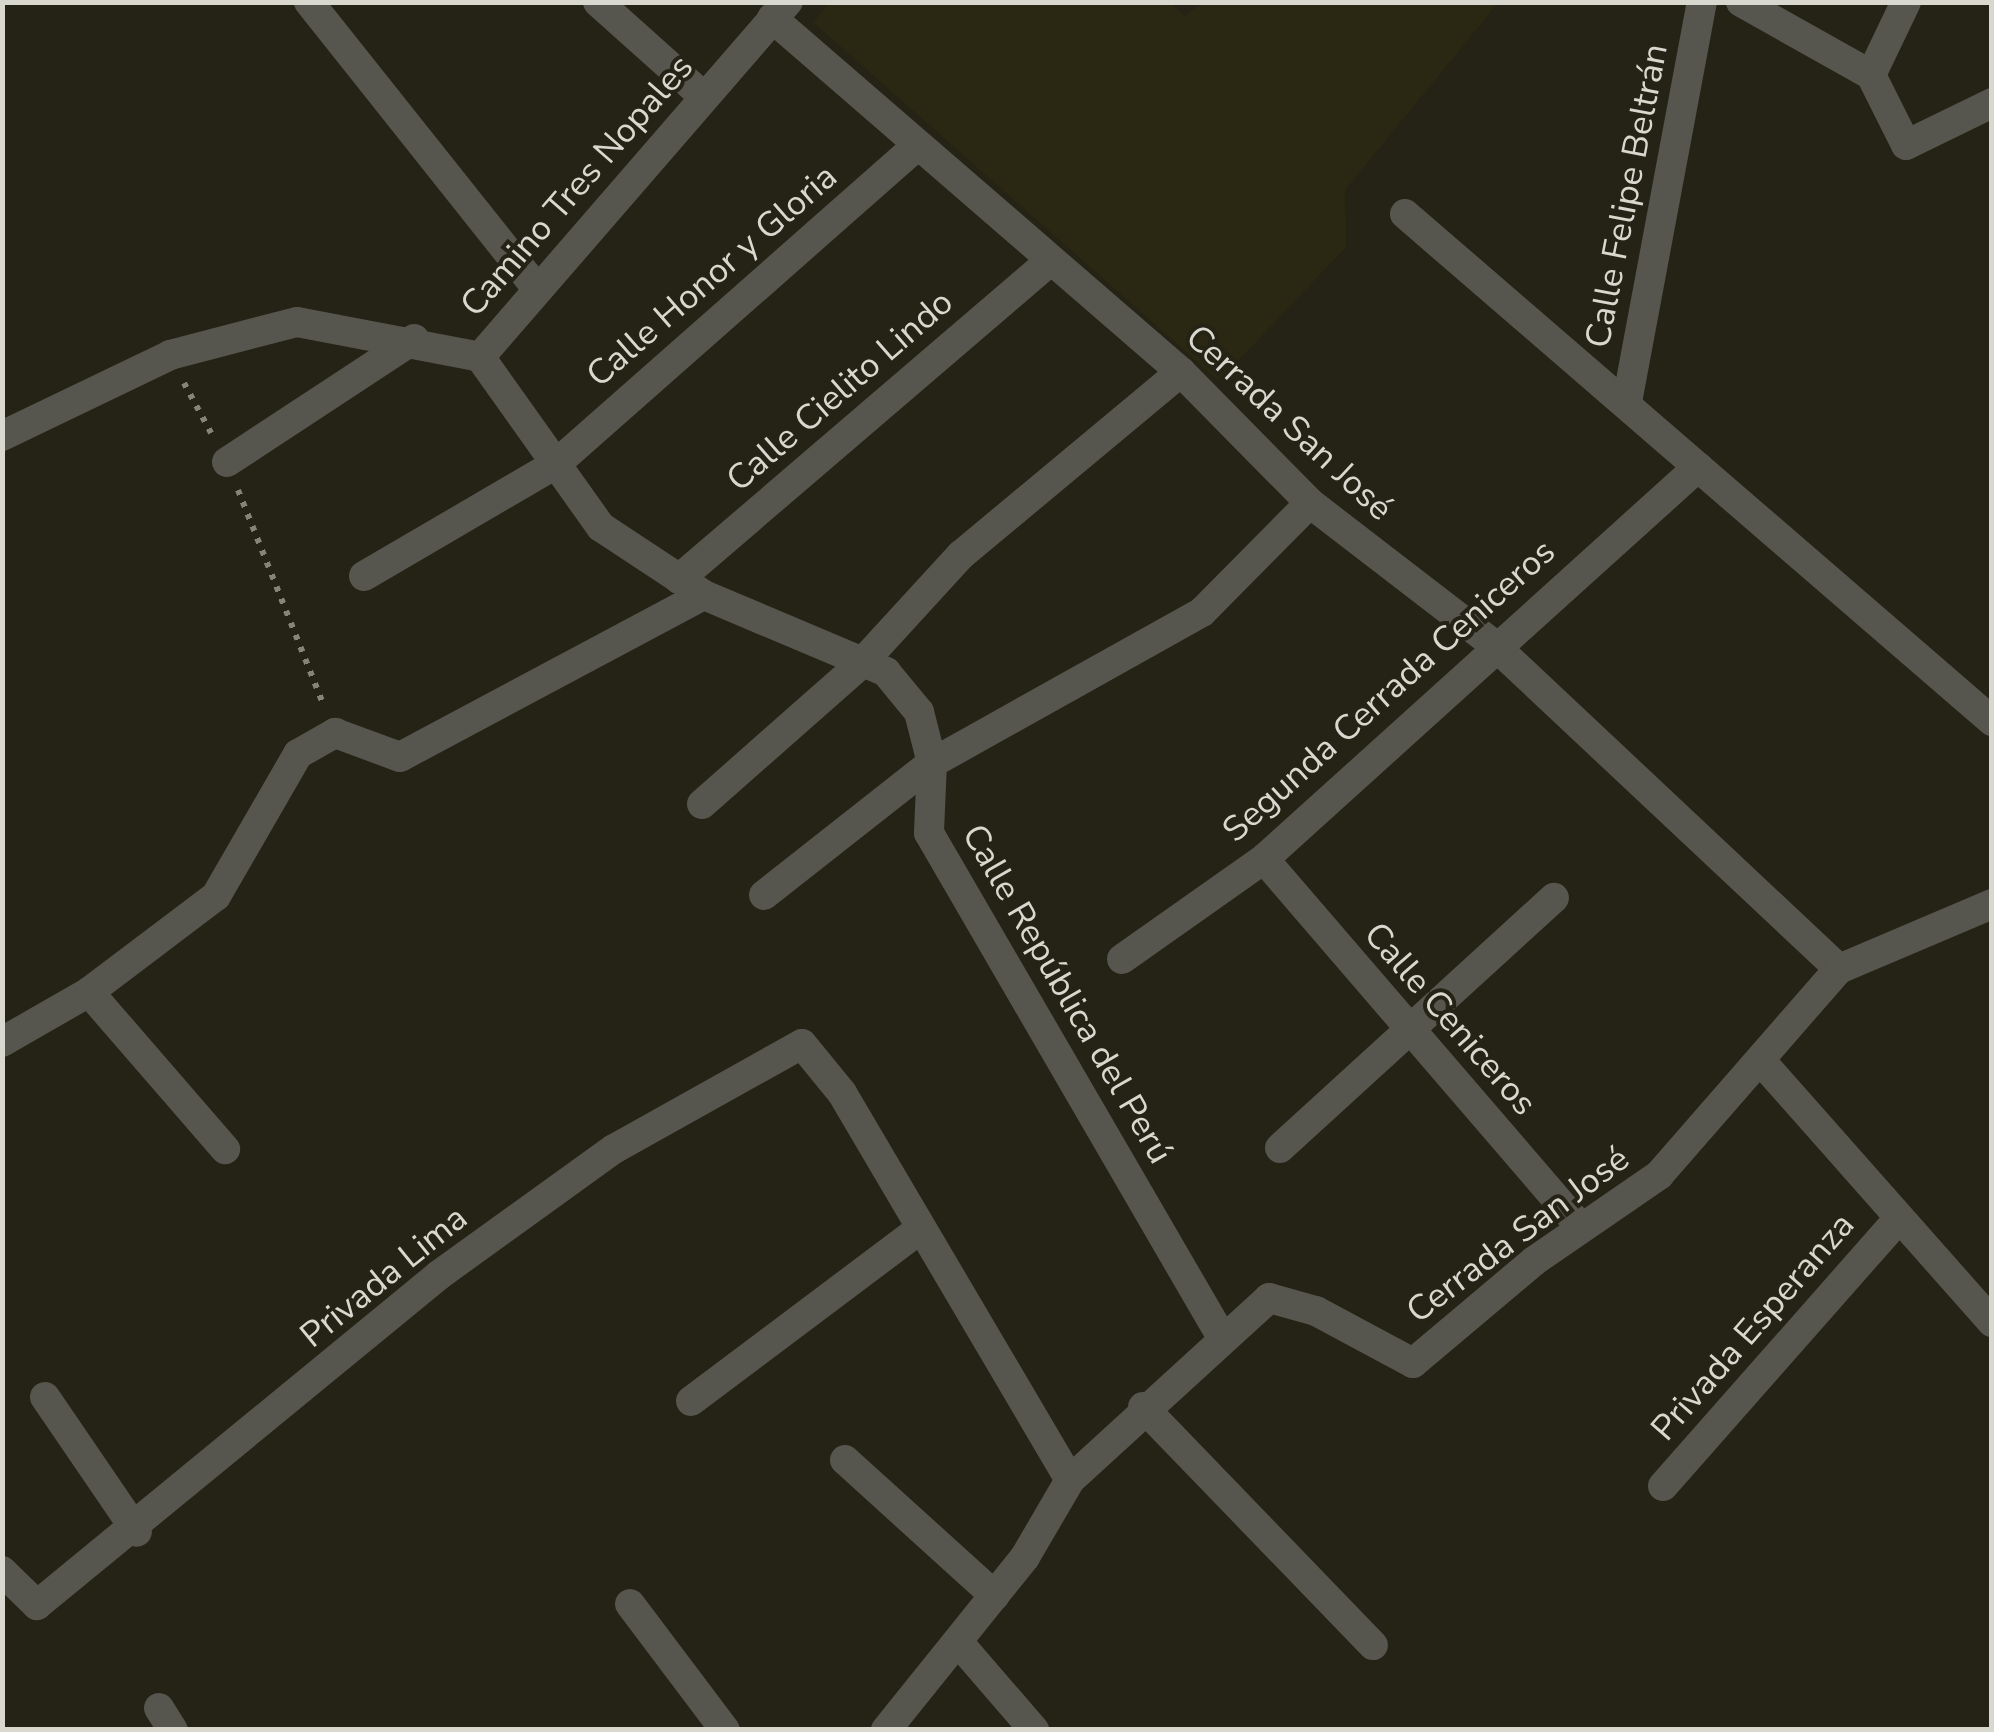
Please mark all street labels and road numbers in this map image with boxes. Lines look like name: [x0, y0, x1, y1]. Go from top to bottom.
street label: Calle Felipe Beltrán: [1577, 40, 1677, 352]
street label: Camino Tres Nopales: [452, 47, 702, 325]
street label: Calle Honor y Gloria: [578, 156, 846, 396]
street label: Calle Cielito Lindo: [718, 281, 962, 501]
street label: Cerrada San José: [1177, 316, 1401, 530]
street label: Segunda Cerrada Ceniceros: [1214, 531, 1564, 851]
street label: Calle República del Perú: [953, 817, 1181, 1171]
street label: Calle Ceniceros: [1355, 914, 1545, 1124]
street label: Cerrada San José: [1399, 1138, 1637, 1332]
street label: Privada Lima: [292, 1197, 476, 1357]
street label: Privada Esperanza: [1643, 1205, 1863, 1449]

